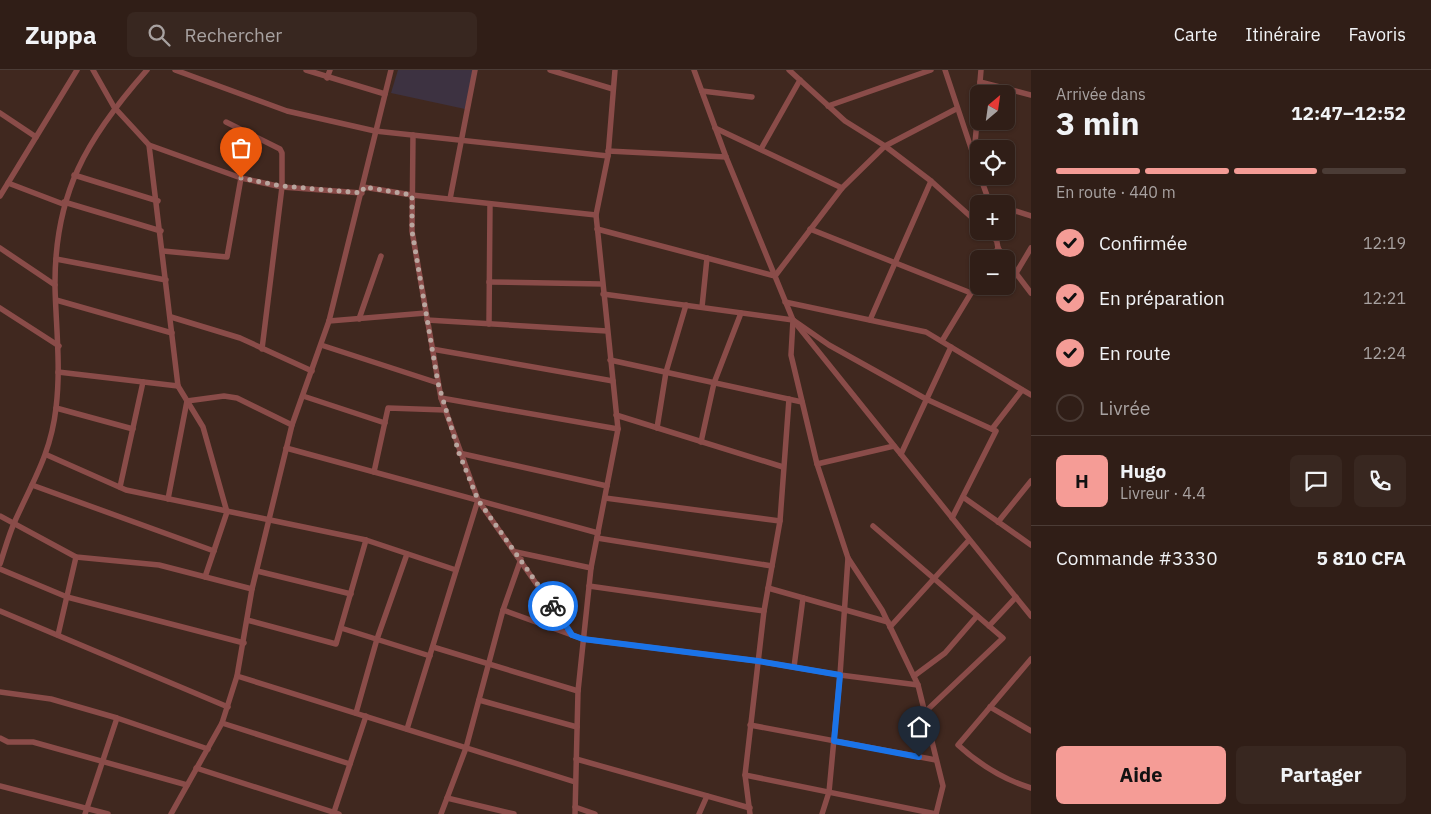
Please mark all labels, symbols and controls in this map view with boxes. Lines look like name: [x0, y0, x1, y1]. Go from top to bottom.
search box: [127, 12, 477, 57]
text: Zuppa: [25, 19, 97, 51]
icon: search: [145, 21, 173, 49]
text: Rechercher: [185, 23, 282, 47]
text: Carte: [1174, 23, 1217, 46]
text: Itinéraire: [1245, 23, 1321, 46]
text: Favoris: [1349, 23, 1406, 46]
text: Arrivée dans: [1056, 84, 1146, 104]
north arrow: [970, 85, 1015, 130]
map controls: [970, 85, 1015, 295]
text: 12:47–12:52: [1291, 101, 1406, 125]
text: 3 min: [1056, 102, 1140, 144]
pin: [220, 127, 262, 178]
icon: bag: [227, 134, 255, 162]
button: locate: [970, 140, 1015, 185]
text: En route · 440 m: [1056, 182, 1176, 202]
button: +: [970, 195, 1015, 240]
icon: check: [1056, 229, 1084, 257]
text: Confirmée: [1099, 231, 1187, 255]
text: 12:19: [1363, 233, 1406, 253]
button: −: [970, 250, 1015, 295]
icon: check: [1056, 284, 1084, 312]
text: En préparation: [1099, 286, 1225, 310]
text: 12:21: [1363, 288, 1406, 308]
icon: check: [1056, 339, 1084, 367]
text: En route: [1099, 341, 1171, 365]
text: 12:24: [1363, 343, 1406, 363]
text: Livrée: [1099, 396, 1150, 420]
button: chat: [1290, 455, 1342, 507]
button: phone: [1354, 455, 1406, 507]
text: Hugo: [1120, 459, 1166, 483]
text: H: [1075, 469, 1089, 493]
text: Livreur · 4.4: [1120, 483, 1206, 503]
text: Commande #3330: [1056, 546, 1218, 570]
text: 5 810 CFA: [1317, 546, 1406, 570]
courier: [528, 581, 578, 631]
icon: bike: [539, 592, 567, 620]
pin: [898, 706, 940, 757]
icon: home: [905, 713, 933, 741]
button: Aide: [1056, 746, 1226, 804]
button: Partager: [1236, 746, 1406, 804]

